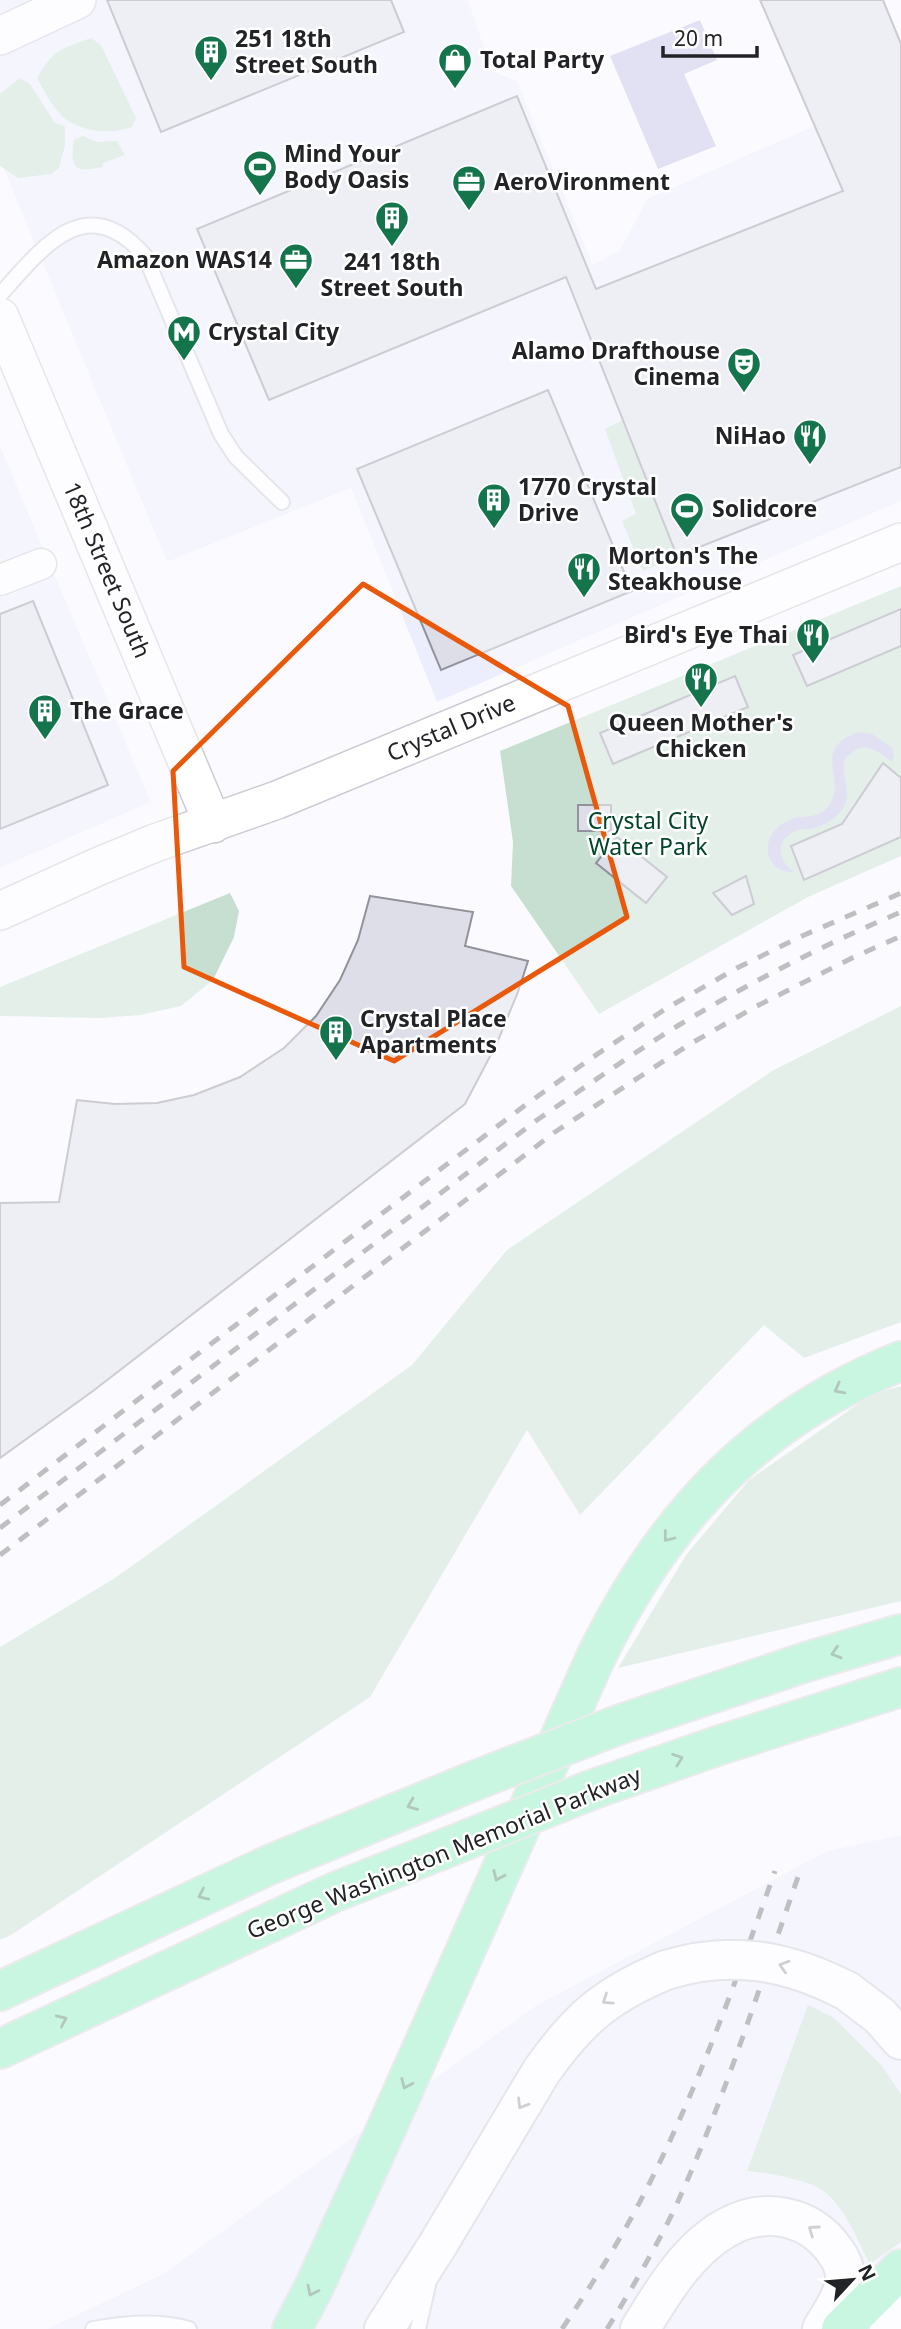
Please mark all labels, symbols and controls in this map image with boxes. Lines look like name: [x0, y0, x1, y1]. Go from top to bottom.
scale bar: [663, 14, 758, 58]
place label: 251 18th Street South: [235, 22, 378, 80]
text: 20 m: [674, 24, 723, 52]
building icon: 251 18th Street South: [192, 33, 230, 82]
shop icon: Total Party: [436, 41, 474, 90]
place label: Total Party: [480, 43, 605, 75]
place label: Mind Your Body Oasis: [284, 137, 409, 195]
sports icon: Mind Your Body Oasis: [241, 148, 279, 197]
office icon: AeroVironment: [450, 163, 488, 212]
place label: AeroVironment: [494, 165, 670, 197]
building icon: 241 18th Street South: [373, 199, 411, 248]
office icon: Amazon WAS14: [277, 241, 315, 290]
place label: Amazon WAS14: [97, 243, 272, 275]
place label: 241 18th Street South: [321, 245, 463, 303]
metro station icon: Crystal City: [165, 313, 203, 362]
place label: Crystal City: [208, 315, 340, 347]
place label: Alamo Drafthouse Cinema: [512, 334, 720, 392]
theatre icon: Alamo Drafthouse Cinema: [725, 345, 763, 394]
restaurant icon: NiHao: [791, 417, 829, 466]
place label: NiHao: [715, 419, 786, 451]
place label: 1770 Crystal Drive: [518, 470, 657, 528]
street label: 18th Street South: [56, 477, 159, 663]
building icon: 1770 Crystal Drive: [475, 481, 513, 530]
sports icon: Solidcore: [668, 490, 706, 539]
place label: Solidcore: [712, 492, 817, 524]
place label: Morton's The Steakhouse: [608, 539, 758, 597]
restaurant icon: Morton's The Steakhouse: [565, 550, 603, 599]
restaurant icon: Bird's Eye Thai: [794, 616, 832, 665]
place label: Bird's Eye Thai: [624, 618, 788, 650]
restaurant icon: Queen Mother's Chicken: [682, 660, 720, 709]
street label: Crystal Drive: [381, 686, 520, 769]
building icon: The Grace: [26, 692, 64, 741]
place label: The Grace: [70, 694, 184, 726]
place label: Queen Mother's Chicken: [609, 706, 793, 764]
park label: Crystal City Water Park: [588, 804, 708, 862]
place label: Crystal Place Apartments: [360, 1002, 507, 1060]
building icon: Crystal Place Apartments: [317, 1013, 355, 1062]
one-way arrow: [834, 1381, 846, 1394]
one-way arrow: [664, 1529, 677, 1542]
one-way arrow: [830, 1645, 842, 1660]
one-way arrow: [672, 1753, 684, 1767]
street label: George Washington Memorial Parkway: [242, 1758, 646, 1946]
one-way arrow: [407, 1797, 419, 1811]
one-way arrow: [492, 1868, 506, 1881]
one-way arrow: [198, 1887, 210, 1901]
one-way arrow: [778, 1959, 790, 1974]
one-way arrow: [601, 1992, 614, 2005]
one-way arrow: [55, 2014, 67, 2028]
one-way arrow: [400, 2076, 414, 2089]
one-way arrow: [517, 2097, 530, 2110]
one-way arrow: [808, 2226, 820, 2238]
north arrow: [817, 2245, 887, 2315]
text: N: [852, 2260, 882, 2285]
one-way arrow: [306, 2284, 320, 2296]

